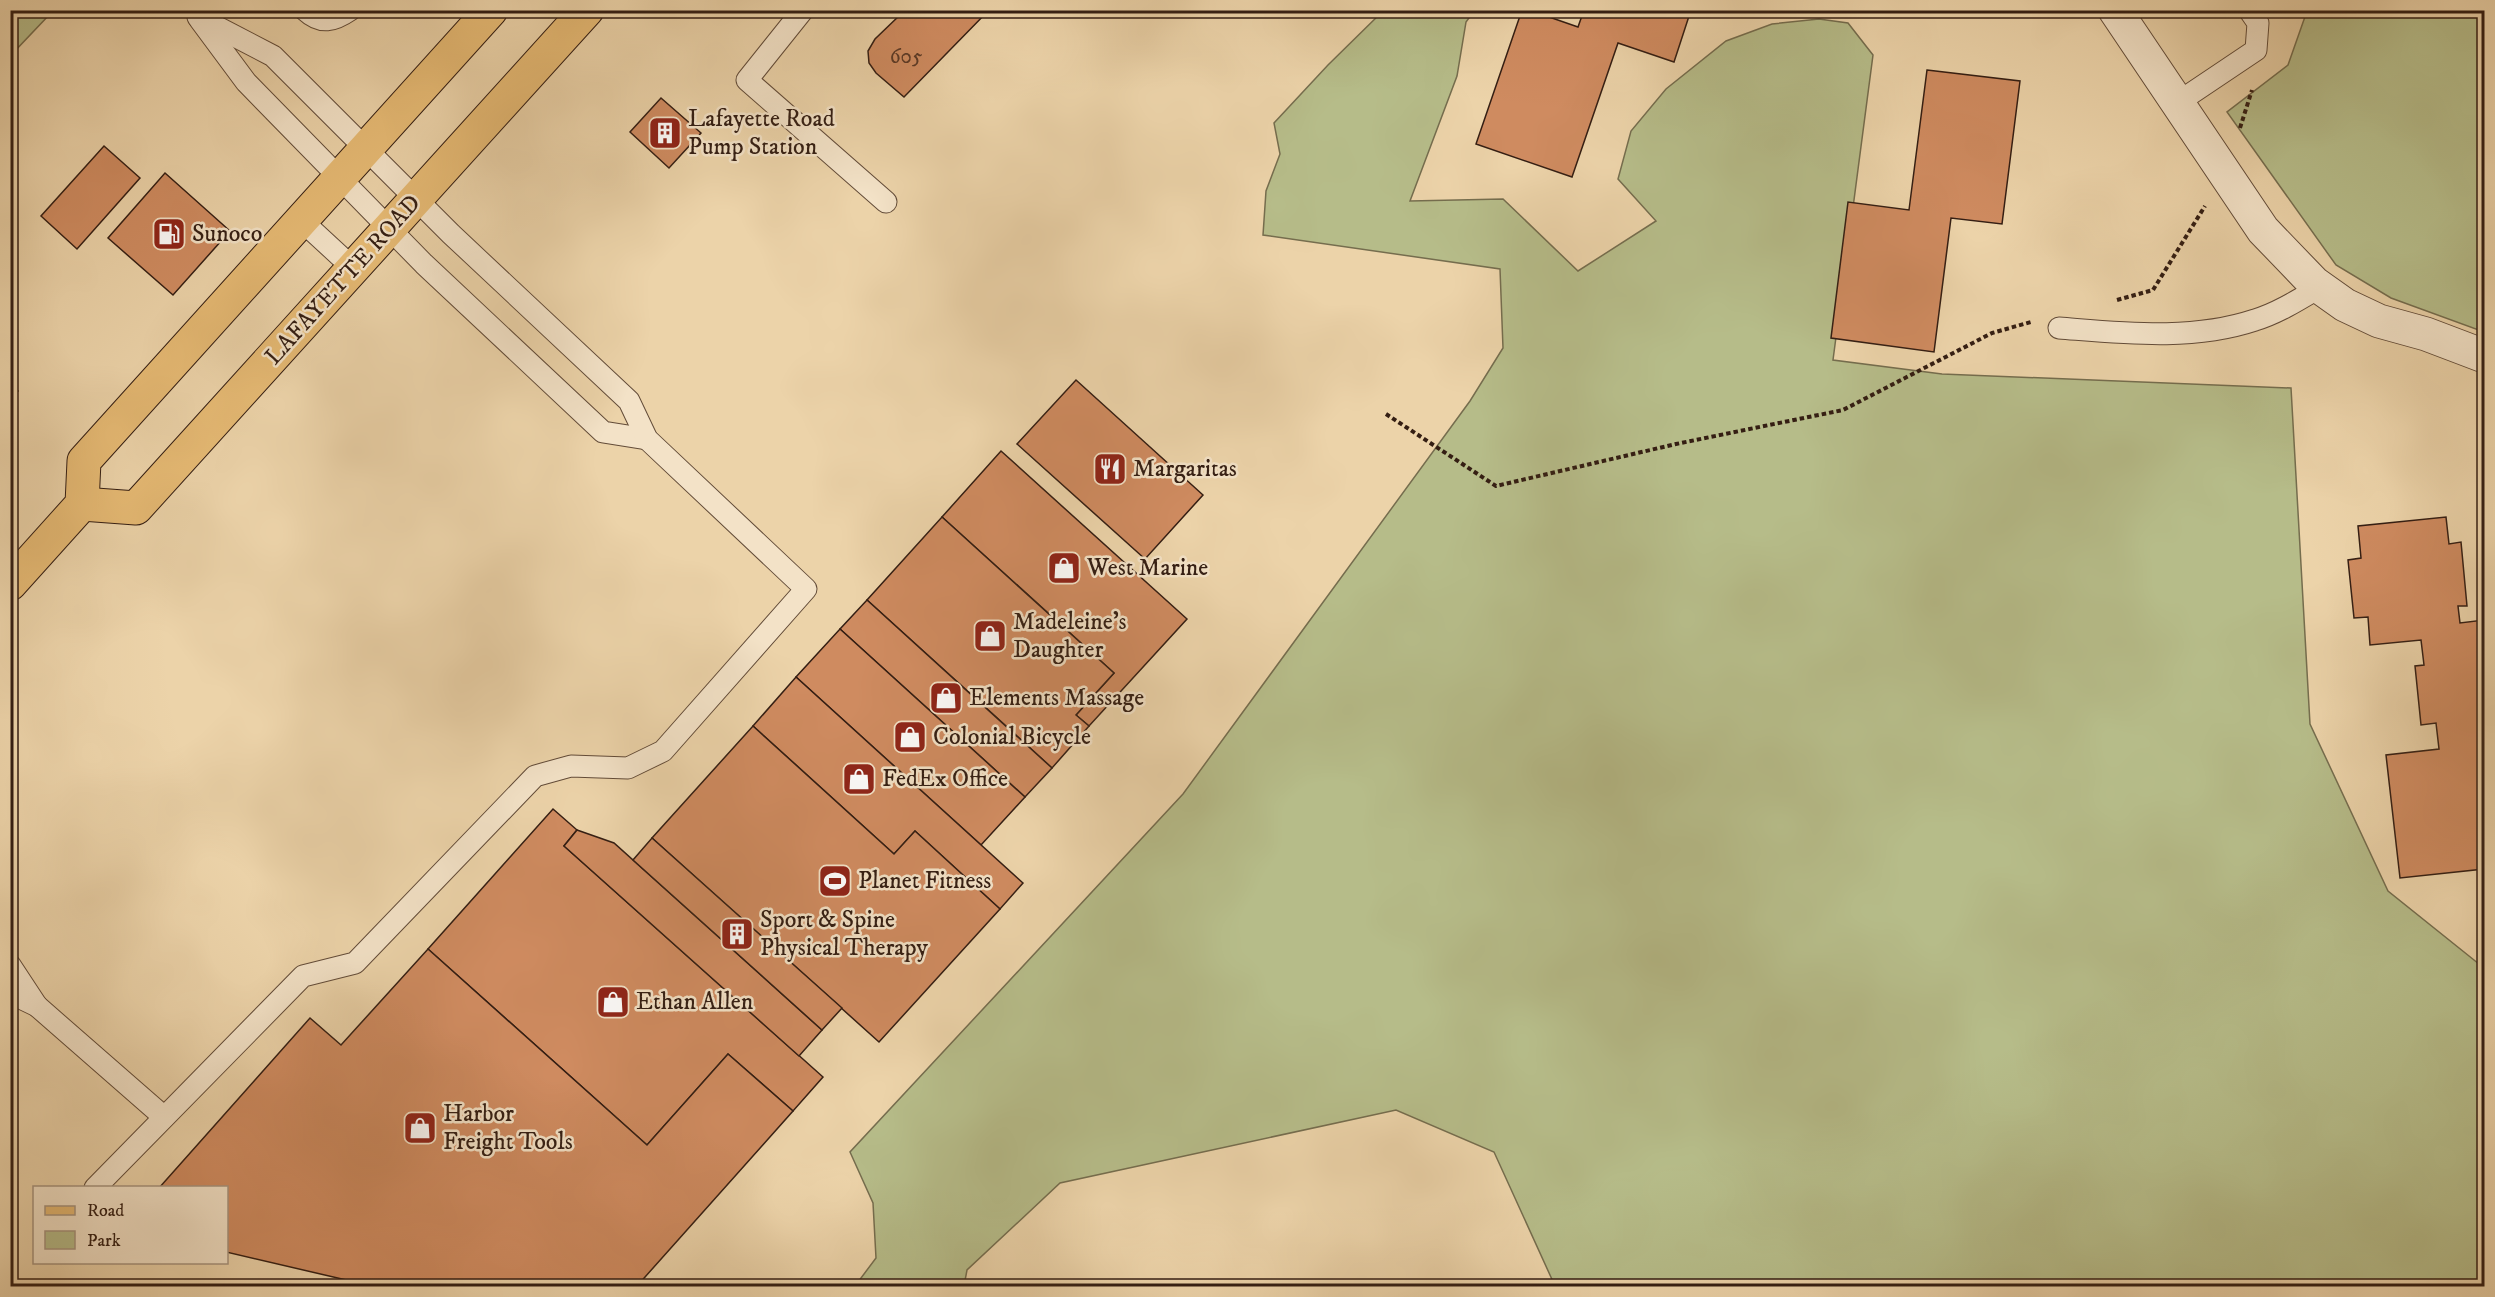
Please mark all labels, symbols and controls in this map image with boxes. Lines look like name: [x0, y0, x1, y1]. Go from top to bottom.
house number: 605: [890, 44, 922, 70]
place label: Lafayette Road Pump Station: [688, 104, 835, 162]
building icon: Lafayette Road Pump Station: [647, 115, 683, 151]
street label: LAFAYETTE ROAD: [259, 189, 427, 371]
fuel station icon: Sunoco: [151, 216, 187, 252]
place label: Sunoco: [192, 219, 262, 249]
restaurant icon: Margaritas: [1092, 451, 1128, 487]
place label: Margaritas: [1133, 454, 1237, 484]
shop icon: West Marine: [1046, 550, 1082, 586]
place label: West Marine: [1086, 553, 1208, 583]
place label: Madeleine's Daughter: [1013, 607, 1127, 665]
shop icon: Madeleine's Daughter: [972, 618, 1008, 654]
shop icon: Elements Massage: [928, 680, 964, 716]
place label: Elements Massage: [969, 683, 1144, 713]
shop icon: Colonial Bicycle: [892, 719, 928, 755]
place label: Colonial Bicycle: [933, 722, 1091, 752]
shop icon: FedEx Office: [841, 761, 877, 797]
place label: FedEx Office: [882, 764, 1008, 794]
sports icon: Planet Fitness: [817, 863, 853, 899]
place label: Planet Fitness: [858, 866, 991, 896]
place label: Sport & Spine Physical Therapy: [760, 905, 929, 963]
building icon: Sport & Spine Physical Therapy: [719, 916, 755, 952]
shop icon: Ethan Allen: [595, 984, 631, 1020]
place label: Ethan Allen: [636, 987, 754, 1017]
place label: Harbor Freight Tools: [443, 1099, 573, 1157]
shop icon: Harbor Freight Tools: [402, 1110, 438, 1146]
legend: [33, 1186, 228, 1264]
text: Road: [87, 1200, 124, 1222]
text: Park: [87, 1230, 121, 1252]

